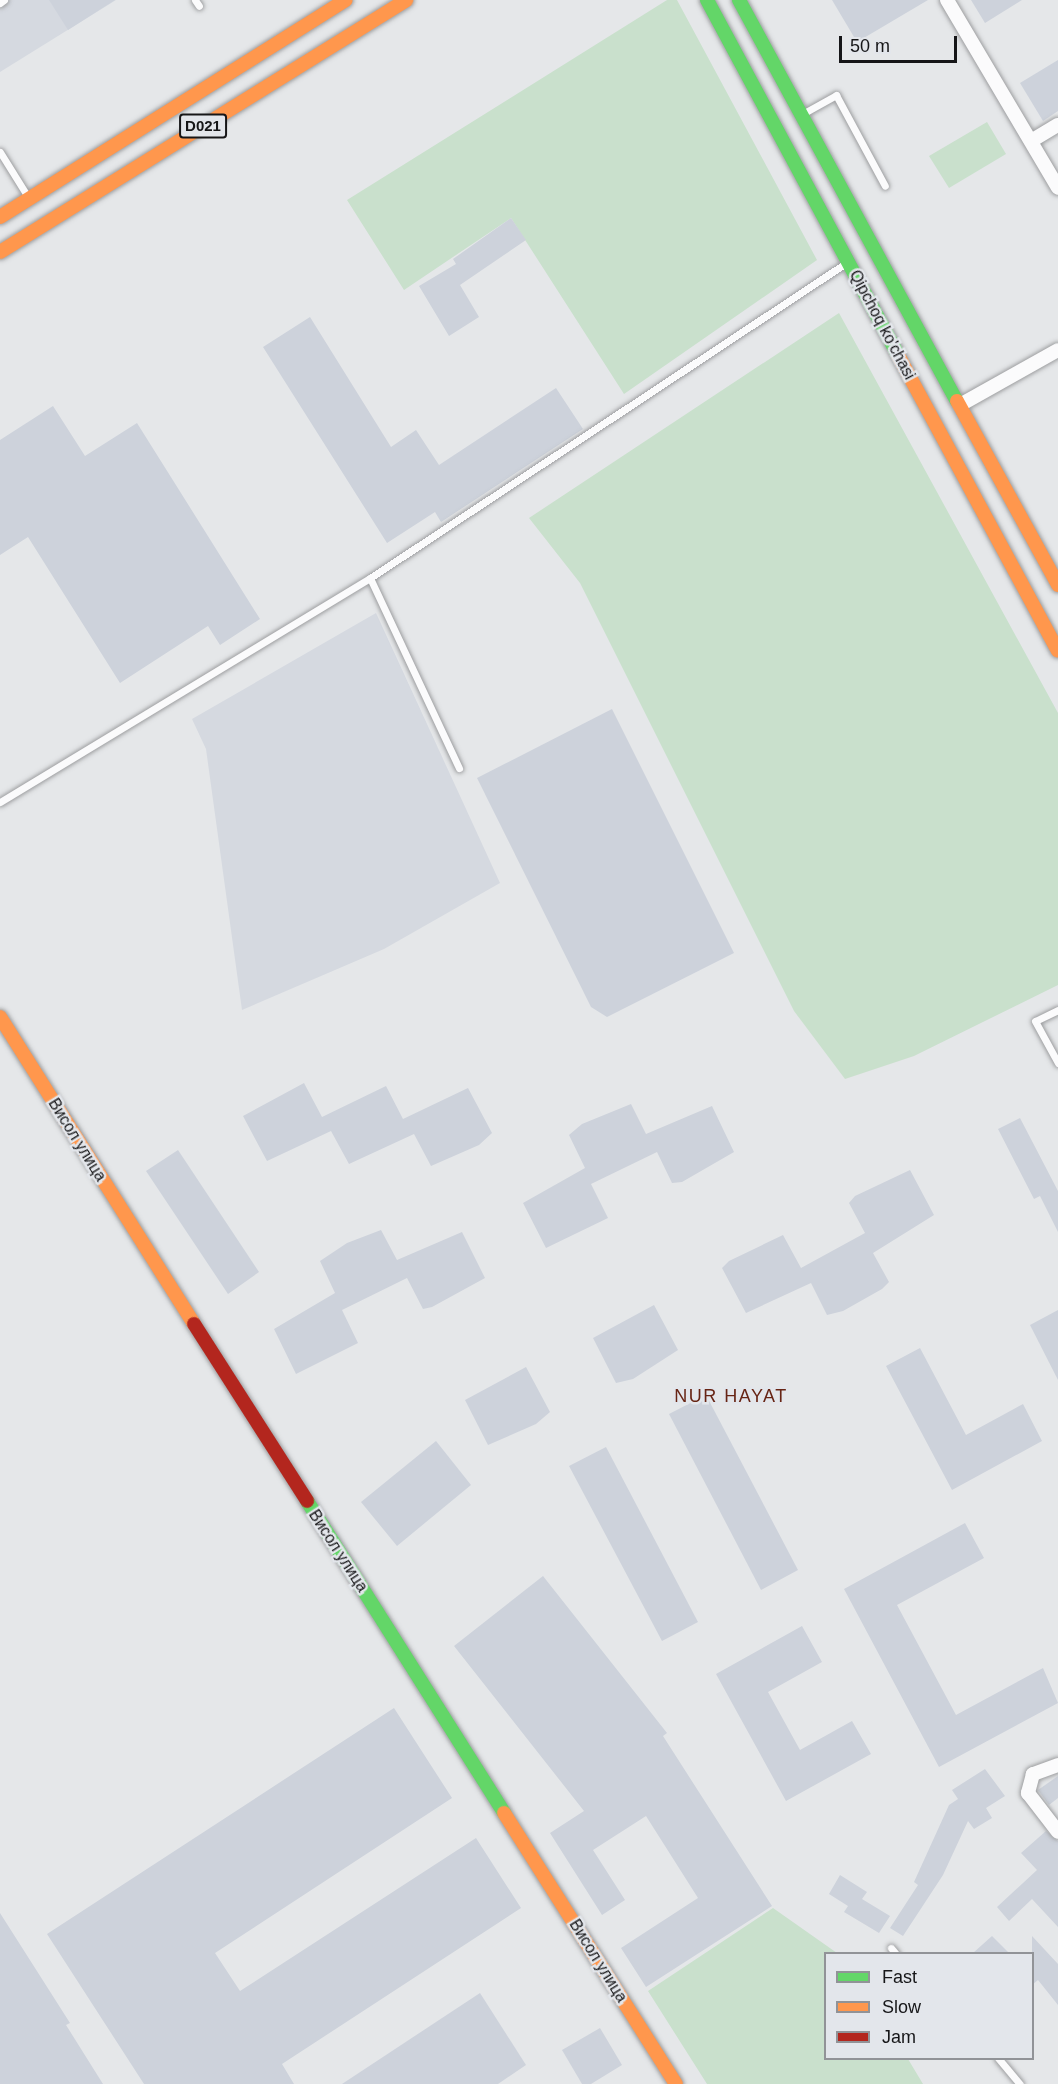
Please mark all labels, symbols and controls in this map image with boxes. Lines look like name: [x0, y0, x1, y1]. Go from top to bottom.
scale bar: [842, 24, 960, 62]
text: 50 m: [850, 36, 890, 56]
road number: D021: [179, 114, 227, 138]
street label: Qipchoq ko'chasi: [845, 267, 919, 383]
street label: Висол улица: [44, 1095, 110, 1185]
district label: NUR HAYAT: [674, 1385, 788, 1407]
street label: Висол улица: [304, 1506, 372, 1596]
street label: Висол улица: [565, 1916, 631, 2006]
legend: [824, 1952, 1034, 2060]
text: Fast: [882, 1967, 917, 1987]
text: Slow: [882, 1997, 921, 2017]
text: Jam: [882, 2027, 916, 2047]

